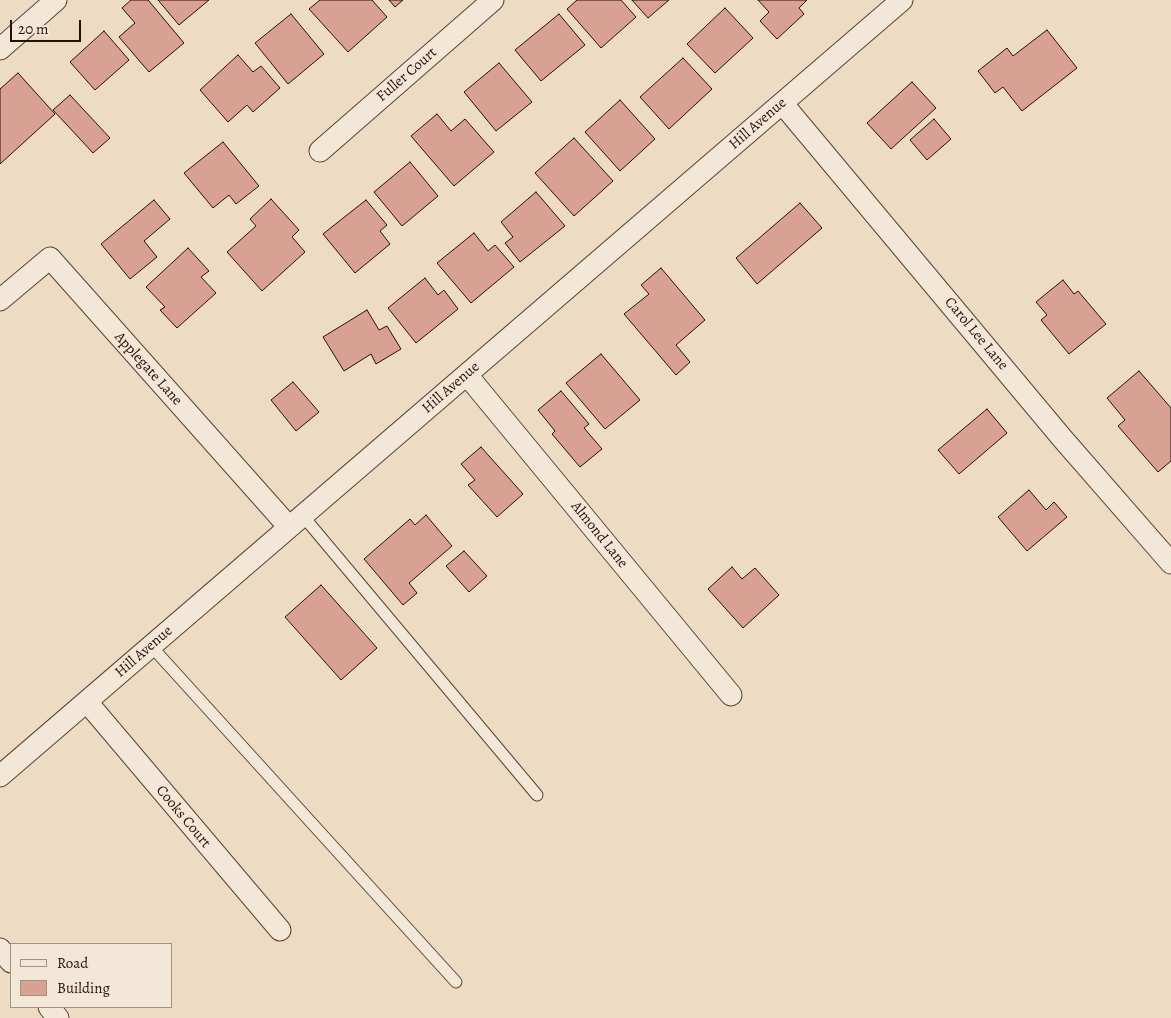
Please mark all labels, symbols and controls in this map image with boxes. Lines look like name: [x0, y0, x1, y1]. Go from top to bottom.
scale bar: [12, 10, 84, 42]
text: 20 m: [18, 19, 49, 39]
street label: Fuller Court: [373, 44, 441, 106]
street label: Hill Avenue: [726, 94, 790, 154]
street label: Carol Lee Lane: [940, 294, 1012, 374]
street label: Applegate Lane: [110, 328, 186, 410]
street label: Hill Avenue: [419, 358, 483, 418]
street label: Almond Lane: [567, 498, 631, 572]
street label: Hill Avenue: [112, 622, 176, 682]
street label: Cooks Court: [152, 782, 214, 852]
legend: [10, 943, 172, 1008]
text: Road: [57, 953, 88, 973]
text: Building: [57, 978, 110, 998]

